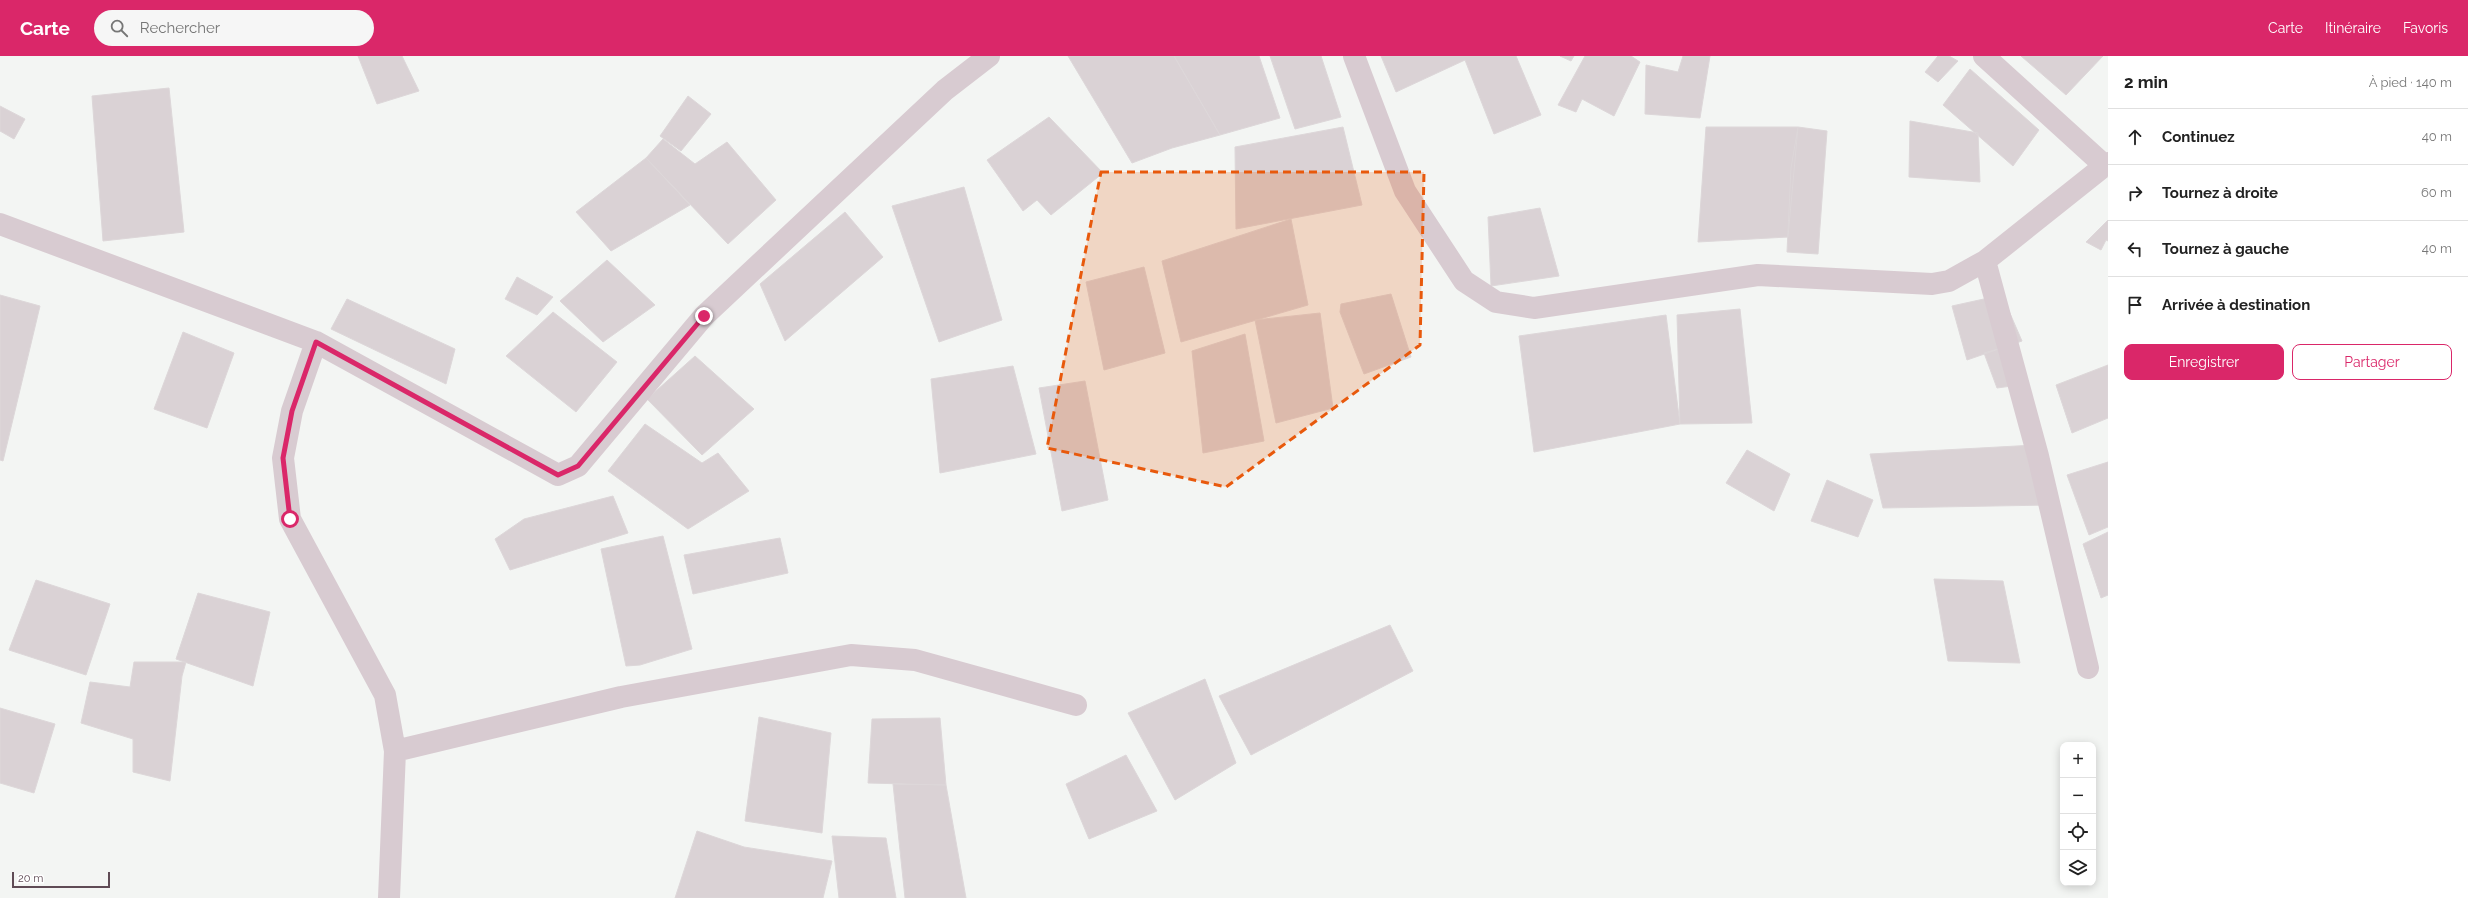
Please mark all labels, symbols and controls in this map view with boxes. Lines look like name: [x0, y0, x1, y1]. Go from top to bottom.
search box: [94, 10, 374, 46]
text: Carte: [20, 17, 70, 39]
icon: search: [108, 17, 130, 39]
text: Rechercher: [140, 19, 220, 37]
text: Carte: [2268, 20, 2303, 36]
text: Itinéraire: [2325, 20, 2381, 36]
text: Favoris: [2403, 20, 2448, 36]
text: 2 min: [2124, 72, 2168, 92]
text: À pied · 140 m: [2369, 75, 2452, 90]
icon: ahead: [2124, 126, 2146, 148]
text: Continuez: [2162, 128, 2235, 146]
text: 40 m: [2422, 129, 2452, 144]
icon: right: [2124, 182, 2146, 204]
text: Tournez à droite: [2162, 184, 2278, 202]
text: 60 m: [2421, 185, 2452, 200]
icon: left: [2124, 238, 2146, 260]
text: Tournez à gauche: [2162, 240, 2289, 258]
text: 40 m: [2422, 241, 2452, 256]
icon: arrive: [2124, 294, 2146, 316]
text: Arrivée à destination: [2162, 296, 2310, 314]
route end: [695, 307, 713, 325]
button: Enregistrer: [2124, 344, 2284, 380]
button: Partager: [2292, 344, 2452, 380]
route start: [281, 510, 299, 528]
map controls: [2060, 742, 2096, 886]
button: +: [2060, 742, 2096, 778]
button: −: [2060, 778, 2096, 814]
button: locate: [2060, 814, 2096, 850]
button: layers: [2060, 850, 2096, 886]
scale bar: [12, 870, 110, 889]
text: 20 m: [18, 872, 43, 885]

